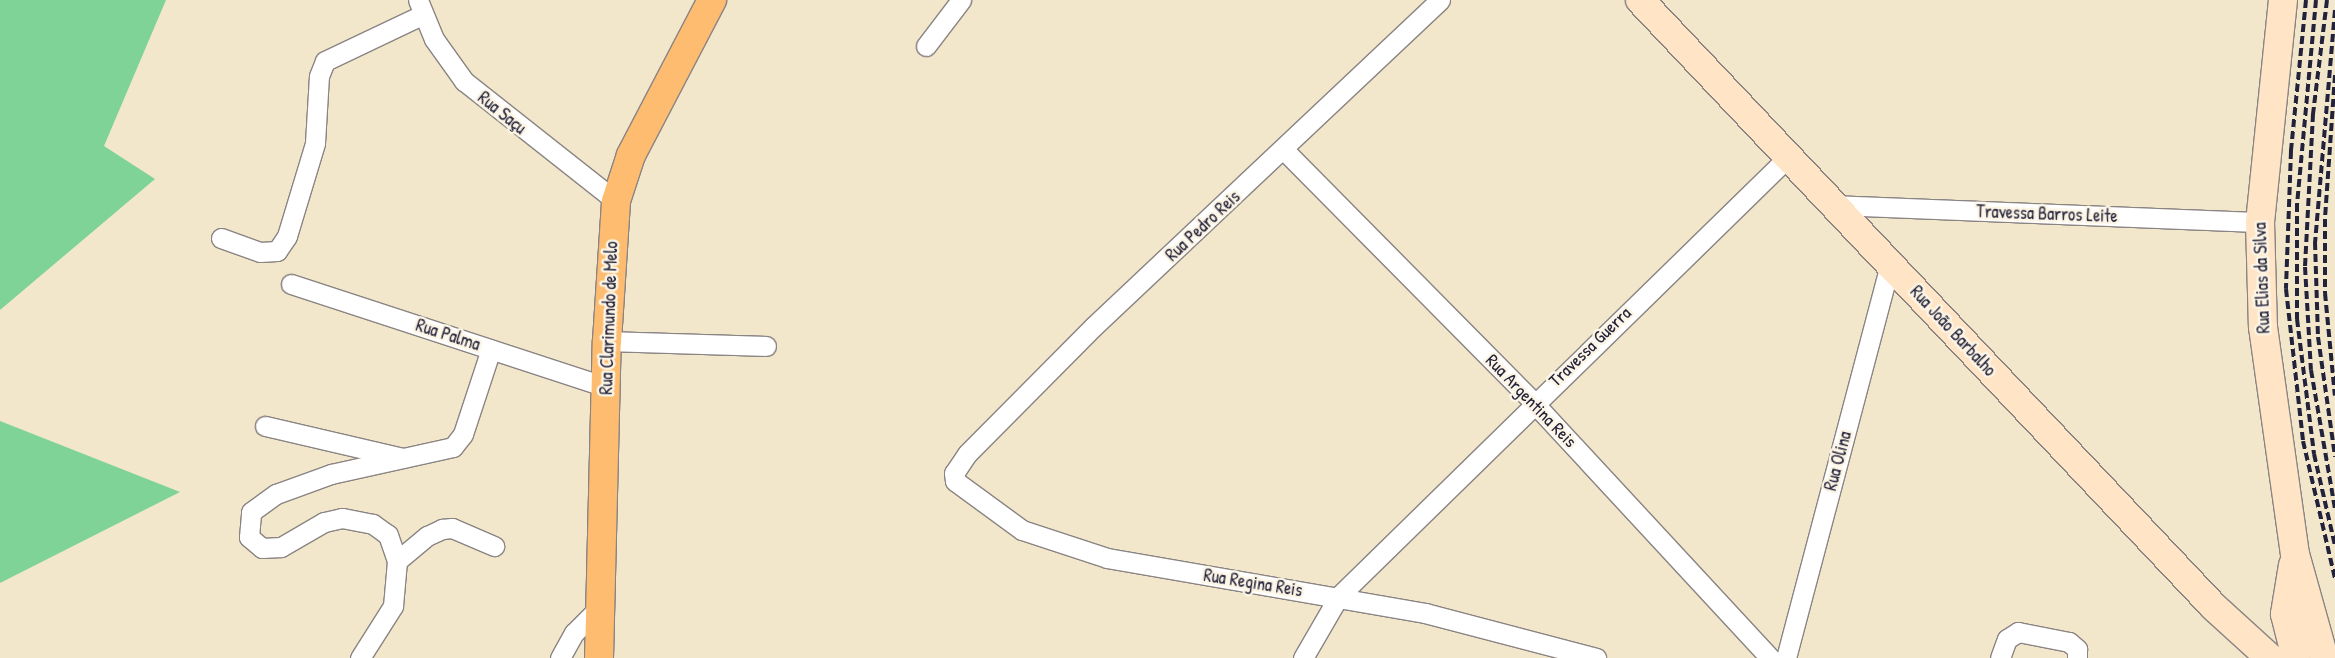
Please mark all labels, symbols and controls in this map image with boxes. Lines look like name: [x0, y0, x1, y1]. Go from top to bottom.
street label: Rua Saçu: [473, 87, 531, 139]
street label: Rua Pedro Reis: [1161, 186, 1245, 266]
street label: Travessa Barros Leite: [1976, 201, 2118, 227]
street label: Rua Elias da Silva: [2249, 222, 2275, 334]
street label: Rua Clarimundo de Melo: [596, 241, 622, 395]
street label: Rua João Barbalho: [1906, 281, 2000, 381]
street label: Travessa Guerra: [1544, 303, 1636, 391]
street label: Rua Palma: [413, 314, 483, 356]
street label: Rua Argentina Reis: [1481, 350, 1581, 452]
street label: Rua Olina: [1820, 429, 1856, 493]
street label: Rua Regina Reis: [1202, 565, 1304, 601]

